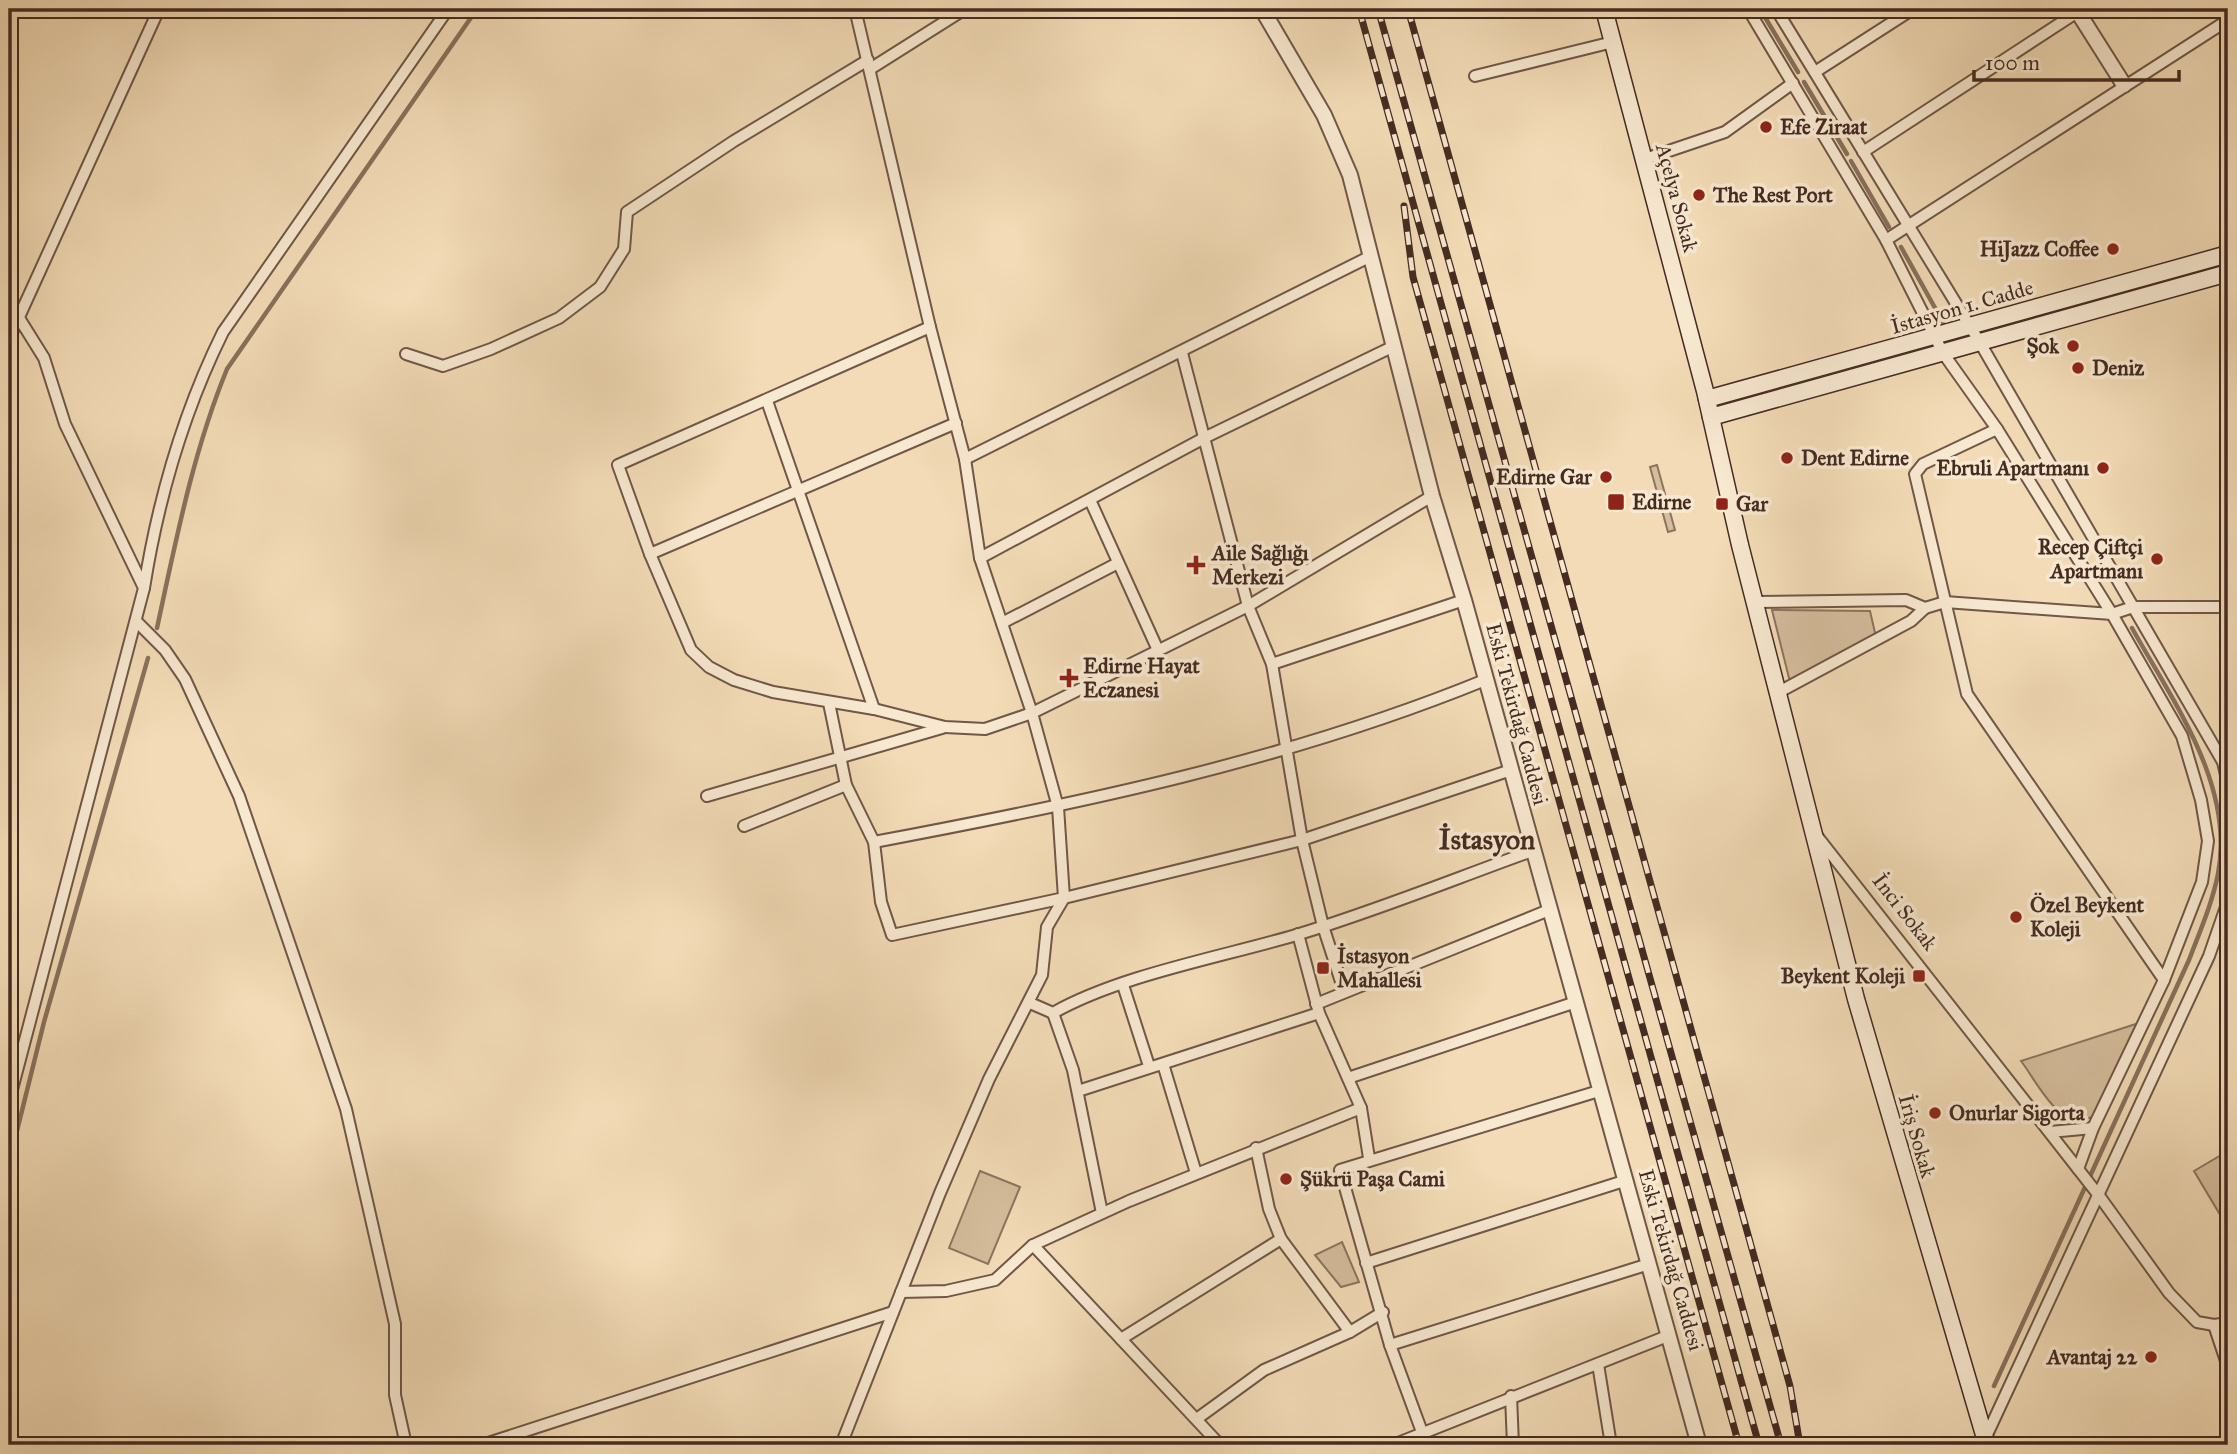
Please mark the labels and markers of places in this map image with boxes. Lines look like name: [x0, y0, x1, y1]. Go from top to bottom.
place label: Efe Ziraat: [1780, 114, 1868, 140]
marker: Efe Ziraat: [1758, 119, 1774, 135]
place label: The Rest Port: [1712, 182, 1833, 208]
marker: The Rest Port: [1691, 187, 1707, 203]
place label: HiJazz Coffee: [1980, 236, 2099, 263]
marker: HiJazz Coffee: [2105, 241, 2121, 257]
place label: Şok: [2027, 333, 2060, 359]
marker: Şok: [2065, 338, 2081, 354]
place label: Deniz: [2092, 355, 2144, 381]
marker: Deniz: [2070, 360, 2086, 376]
place label: Dent Edirne: [1801, 445, 1909, 471]
marker: Dent Edirne: [1779, 450, 1795, 466]
place label: Ebruli Apartmanı: [1936, 455, 2089, 481]
marker: Ebruli Apartmanı: [2095, 460, 2111, 476]
place label: Edirne Gar: [1496, 464, 1593, 490]
marker: Edirne Gar: [1598, 469, 1614, 485]
place label: Edirne: [1632, 489, 1692, 515]
place label: Gar: [1736, 491, 1769, 517]
marker: Edirne: [1606, 492, 1626, 512]
marker: Gar: [1714, 496, 1730, 512]
place label: Recep Çiftçi Apartmanı: [2038, 534, 2143, 584]
place label: Aile Sağlığı Merkezi: [1210, 540, 1309, 590]
marker: Recep Çiftçi Apartmanı: [2149, 551, 2165, 567]
marker: Aile Sağlığı Merkezi: [1186, 555, 1206, 575]
place label: Edirne Hayat Eczanesi: [1083, 653, 1200, 703]
marker: Edirne Hayat Eczanesi: [1061, 670, 1077, 686]
place label: Özel Beykent Koleji: [2030, 892, 2144, 942]
marker: Özel Beykent Koleji: [2008, 909, 2024, 925]
place label: İstasyon Mahallesi: [1337, 942, 1422, 993]
marker: İstasyon Mahallesi: [1315, 960, 1331, 976]
place label: Beykent Koleji: [1781, 963, 1905, 989]
marker: Beykent Koleji: [1911, 968, 1927, 984]
place label: Onurlar Sigorta: [1949, 1100, 2086, 1126]
marker: Onurlar Sigorta: [1927, 1105, 1943, 1121]
place label: Şükrü Paşa Cami: [1300, 1166, 1445, 1192]
marker: Şükrü Paşa Cami: [1278, 1171, 1294, 1187]
place label: Avantaj 22: [2045, 1344, 2138, 1370]
marker: Avantaj 22: [2143, 1349, 2159, 1365]

